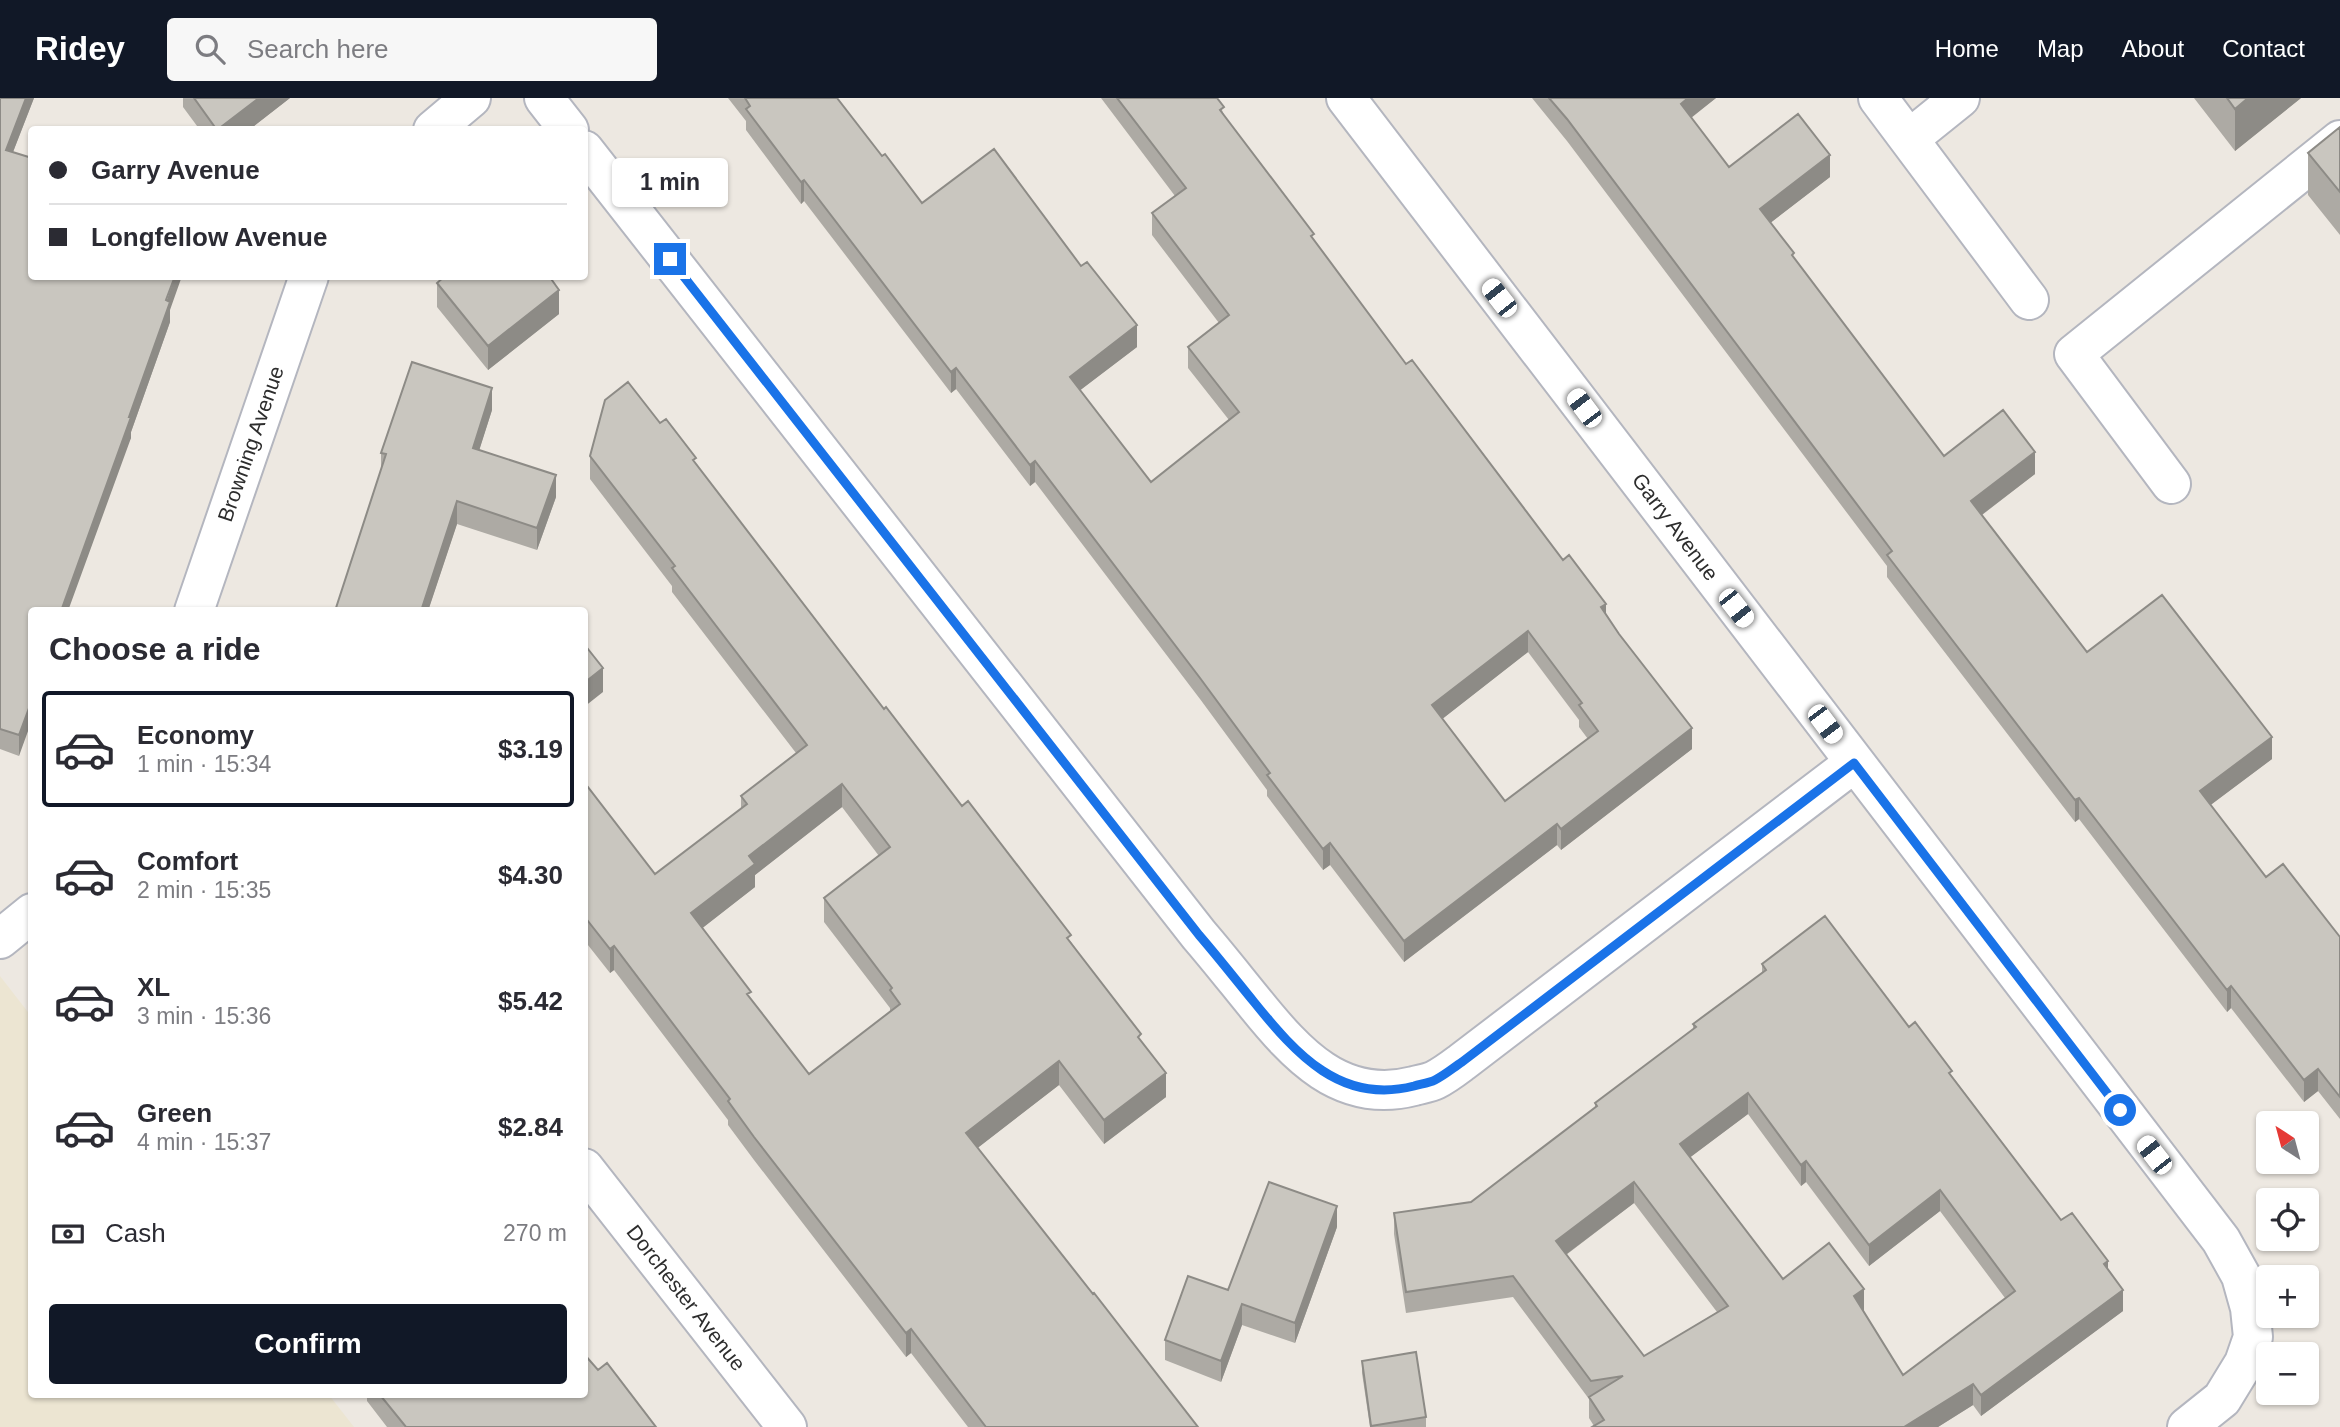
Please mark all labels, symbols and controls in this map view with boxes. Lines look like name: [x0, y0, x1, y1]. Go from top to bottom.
search box: [167, 18, 657, 81]
text: Ridey: [35, 30, 125, 67]
icon: search: [191, 30, 229, 68]
text: Search here: [247, 34, 389, 64]
text: Home: [1935, 35, 1999, 62]
text: Map: [2037, 35, 2084, 62]
text: About: [2122, 35, 2184, 62]
text: Contact: [2222, 35, 2305, 62]
text: Garry Avenue: [91, 155, 260, 185]
callout: 1 min: [612, 158, 728, 206]
text: 1 min: [640, 169, 700, 195]
text: Longfellow Avenue: [91, 222, 327, 252]
route end: [654, 243, 686, 275]
car: [1478, 275, 1521, 321]
street label: Browning Avenue: [213, 363, 288, 525]
car: [1563, 385, 1606, 431]
street label: Garry Avenue: [1628, 469, 1723, 585]
car: [1715, 585, 1758, 631]
text: Choose a ride: [49, 631, 261, 667]
car: [1804, 701, 1847, 747]
icon: car: [53, 718, 116, 781]
text: Economy: [137, 720, 254, 750]
text: $3.19: [498, 734, 563, 764]
text: 1 min · 15:34: [137, 751, 271, 777]
icon: car: [53, 844, 116, 907]
text: Comfort: [137, 846, 238, 876]
text: $4.30: [498, 860, 563, 890]
text: 2 min · 15:35: [137, 877, 271, 903]
icon: car: [53, 970, 116, 1033]
text: XL: [137, 972, 170, 1002]
text: $5.42: [498, 986, 563, 1016]
text: 3 min · 15:36: [137, 1003, 271, 1029]
route start: [2104, 1094, 2136, 1126]
icon: car: [53, 1096, 116, 1159]
text: Green: [137, 1098, 212, 1128]
north arrow: [2256, 1111, 2319, 1174]
map controls: [2256, 1111, 2319, 1405]
text: $2.84: [498, 1112, 563, 1142]
text: 4 min · 15:37: [137, 1129, 271, 1155]
car: [2133, 1132, 2176, 1178]
button: locate: [2256, 1188, 2319, 1251]
icon: cash: [49, 1215, 87, 1253]
text: Cash: [105, 1218, 166, 1248]
text: 270 m: [503, 1220, 567, 1246]
street label: Dorchester Avenue: [622, 1220, 750, 1375]
button: +: [2256, 1265, 2319, 1328]
button: Confirm: [49, 1304, 567, 1384]
button: −: [2256, 1342, 2319, 1405]

